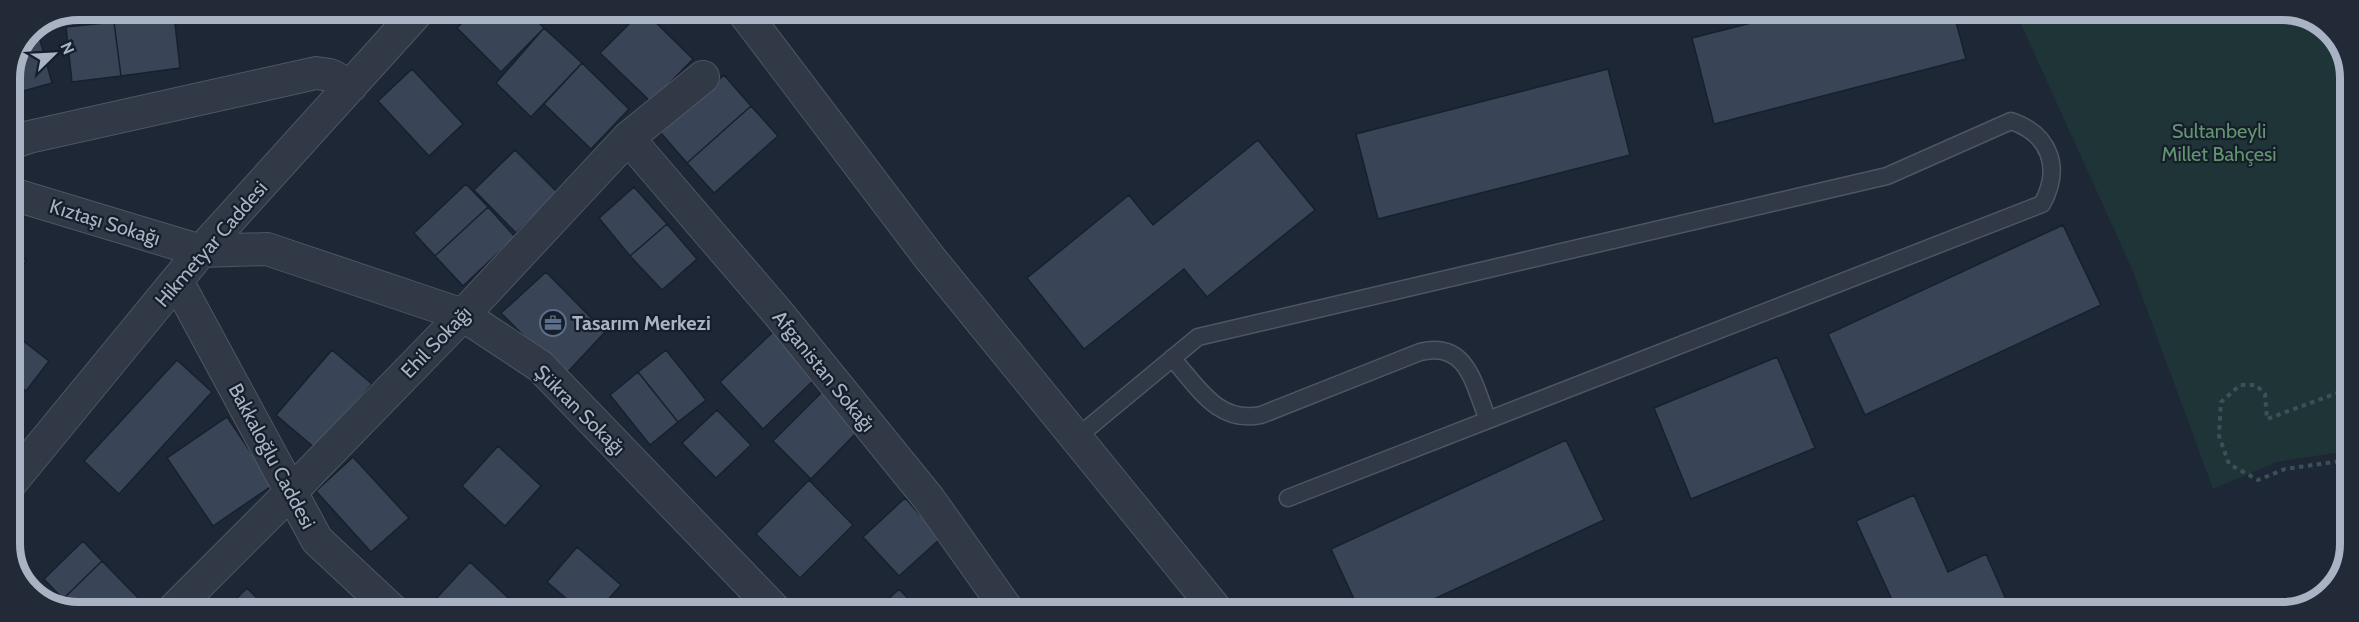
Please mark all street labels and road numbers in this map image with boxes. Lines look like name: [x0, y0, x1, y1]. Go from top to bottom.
street label: Hikmetyar Caddesi: [150, 176, 272, 312]
street label: Kıztaşı Sokağı: [47, 194, 163, 250]
street label: Ehil Sokağı: [396, 301, 476, 383]
street label: Afganistan Sokağı: [768, 305, 880, 437]
street label: Şükran Sokağı: [530, 360, 630, 460]
street label: Bakkaloğlu Caddesi: [224, 379, 320, 533]

